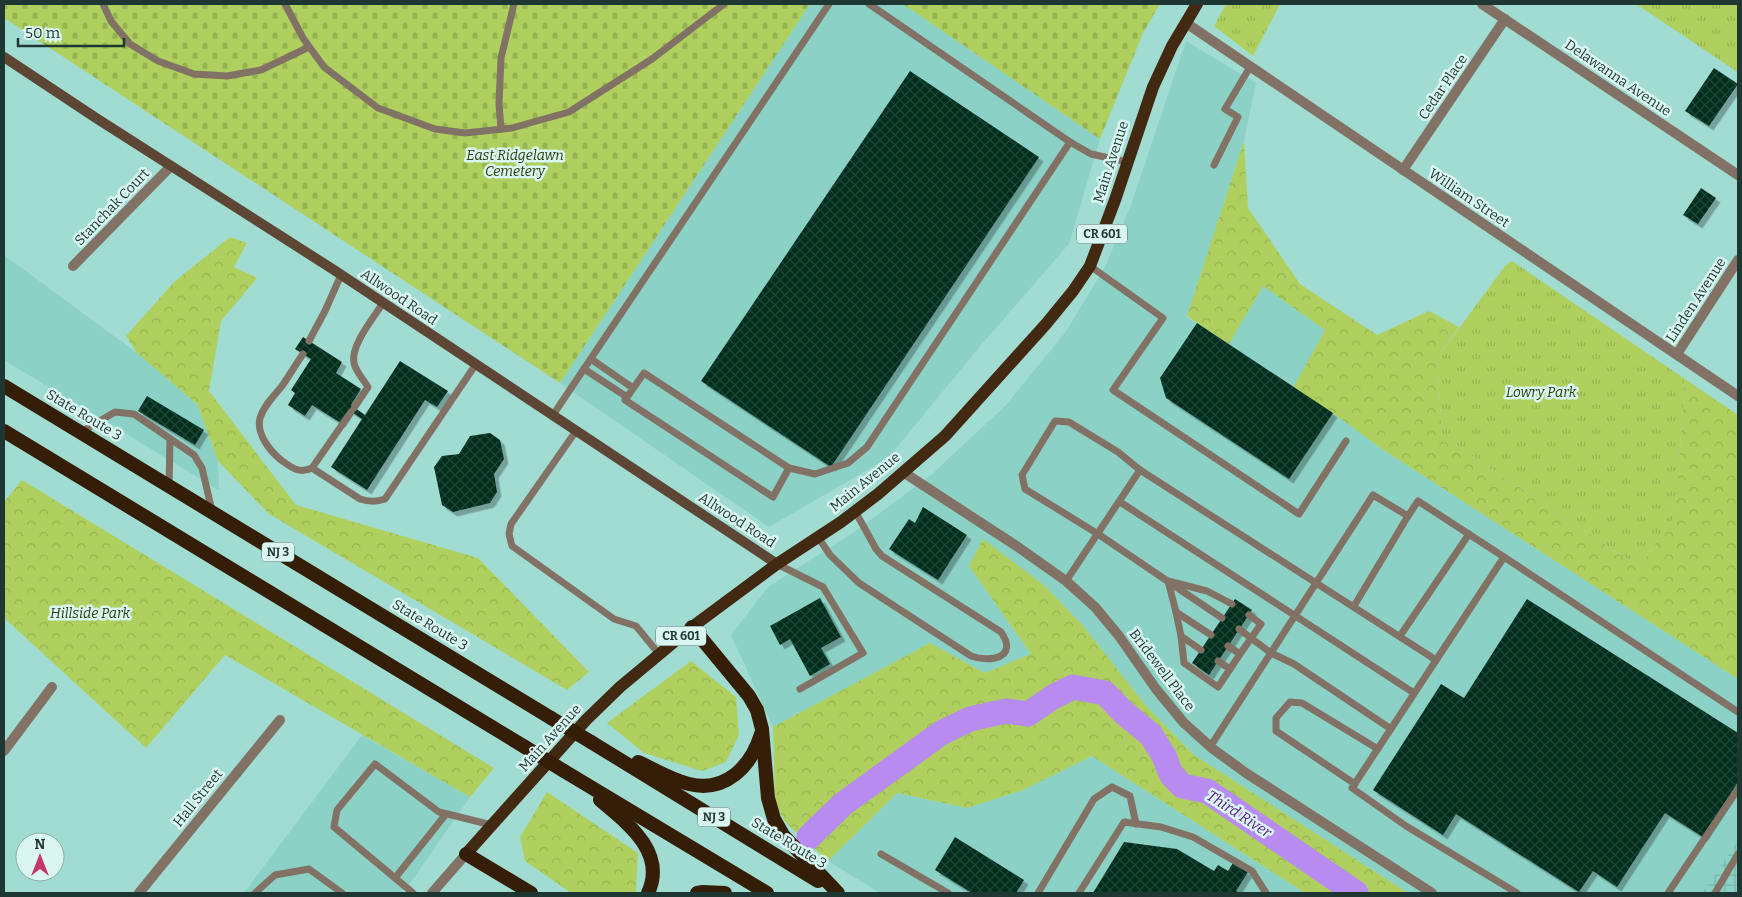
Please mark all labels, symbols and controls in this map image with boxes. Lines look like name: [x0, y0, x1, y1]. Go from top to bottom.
scale bar: [18, 15, 124, 47]
text: 50 m: [25, 24, 61, 42]
street label: Delawanna Avenue: [1562, 36, 1674, 120]
street label: Cedar Place: [1415, 51, 1471, 123]
street label: Main Avenue: [1090, 119, 1132, 205]
park label: East Ridgelawn Cemetery: [466, 147, 564, 180]
street label: Stanchak Court: [71, 165, 153, 249]
street label: William Street: [1426, 165, 1512, 231]
road number: CR 601: [1077, 224, 1127, 243]
street label: Linden Avenue: [1662, 255, 1730, 345]
street label: Allwood Road: [358, 265, 440, 329]
park label: Lowry Park: [1506, 384, 1577, 401]
street label: State Route 3: [43, 386, 125, 444]
street label: Main Avenue: [827, 449, 903, 515]
street label: Allwood Road: [695, 489, 779, 551]
road number: NJ 3: [262, 542, 294, 562]
street label: State Route 3: [389, 596, 471, 654]
park label: Hillside Park: [50, 605, 131, 622]
road number: CR 601: [656, 626, 706, 646]
street label: Bridewell Place: [1126, 626, 1198, 714]
street label: Main Avenue: [515, 701, 585, 775]
street label: Hall Street: [170, 766, 226, 830]
water label: Third River: [1203, 786, 1275, 842]
road number: NJ 3: [698, 808, 730, 826]
street label: State Route 3: [748, 814, 830, 872]
north arrow: [15, 832, 65, 882]
text: N: [35, 836, 46, 853]

